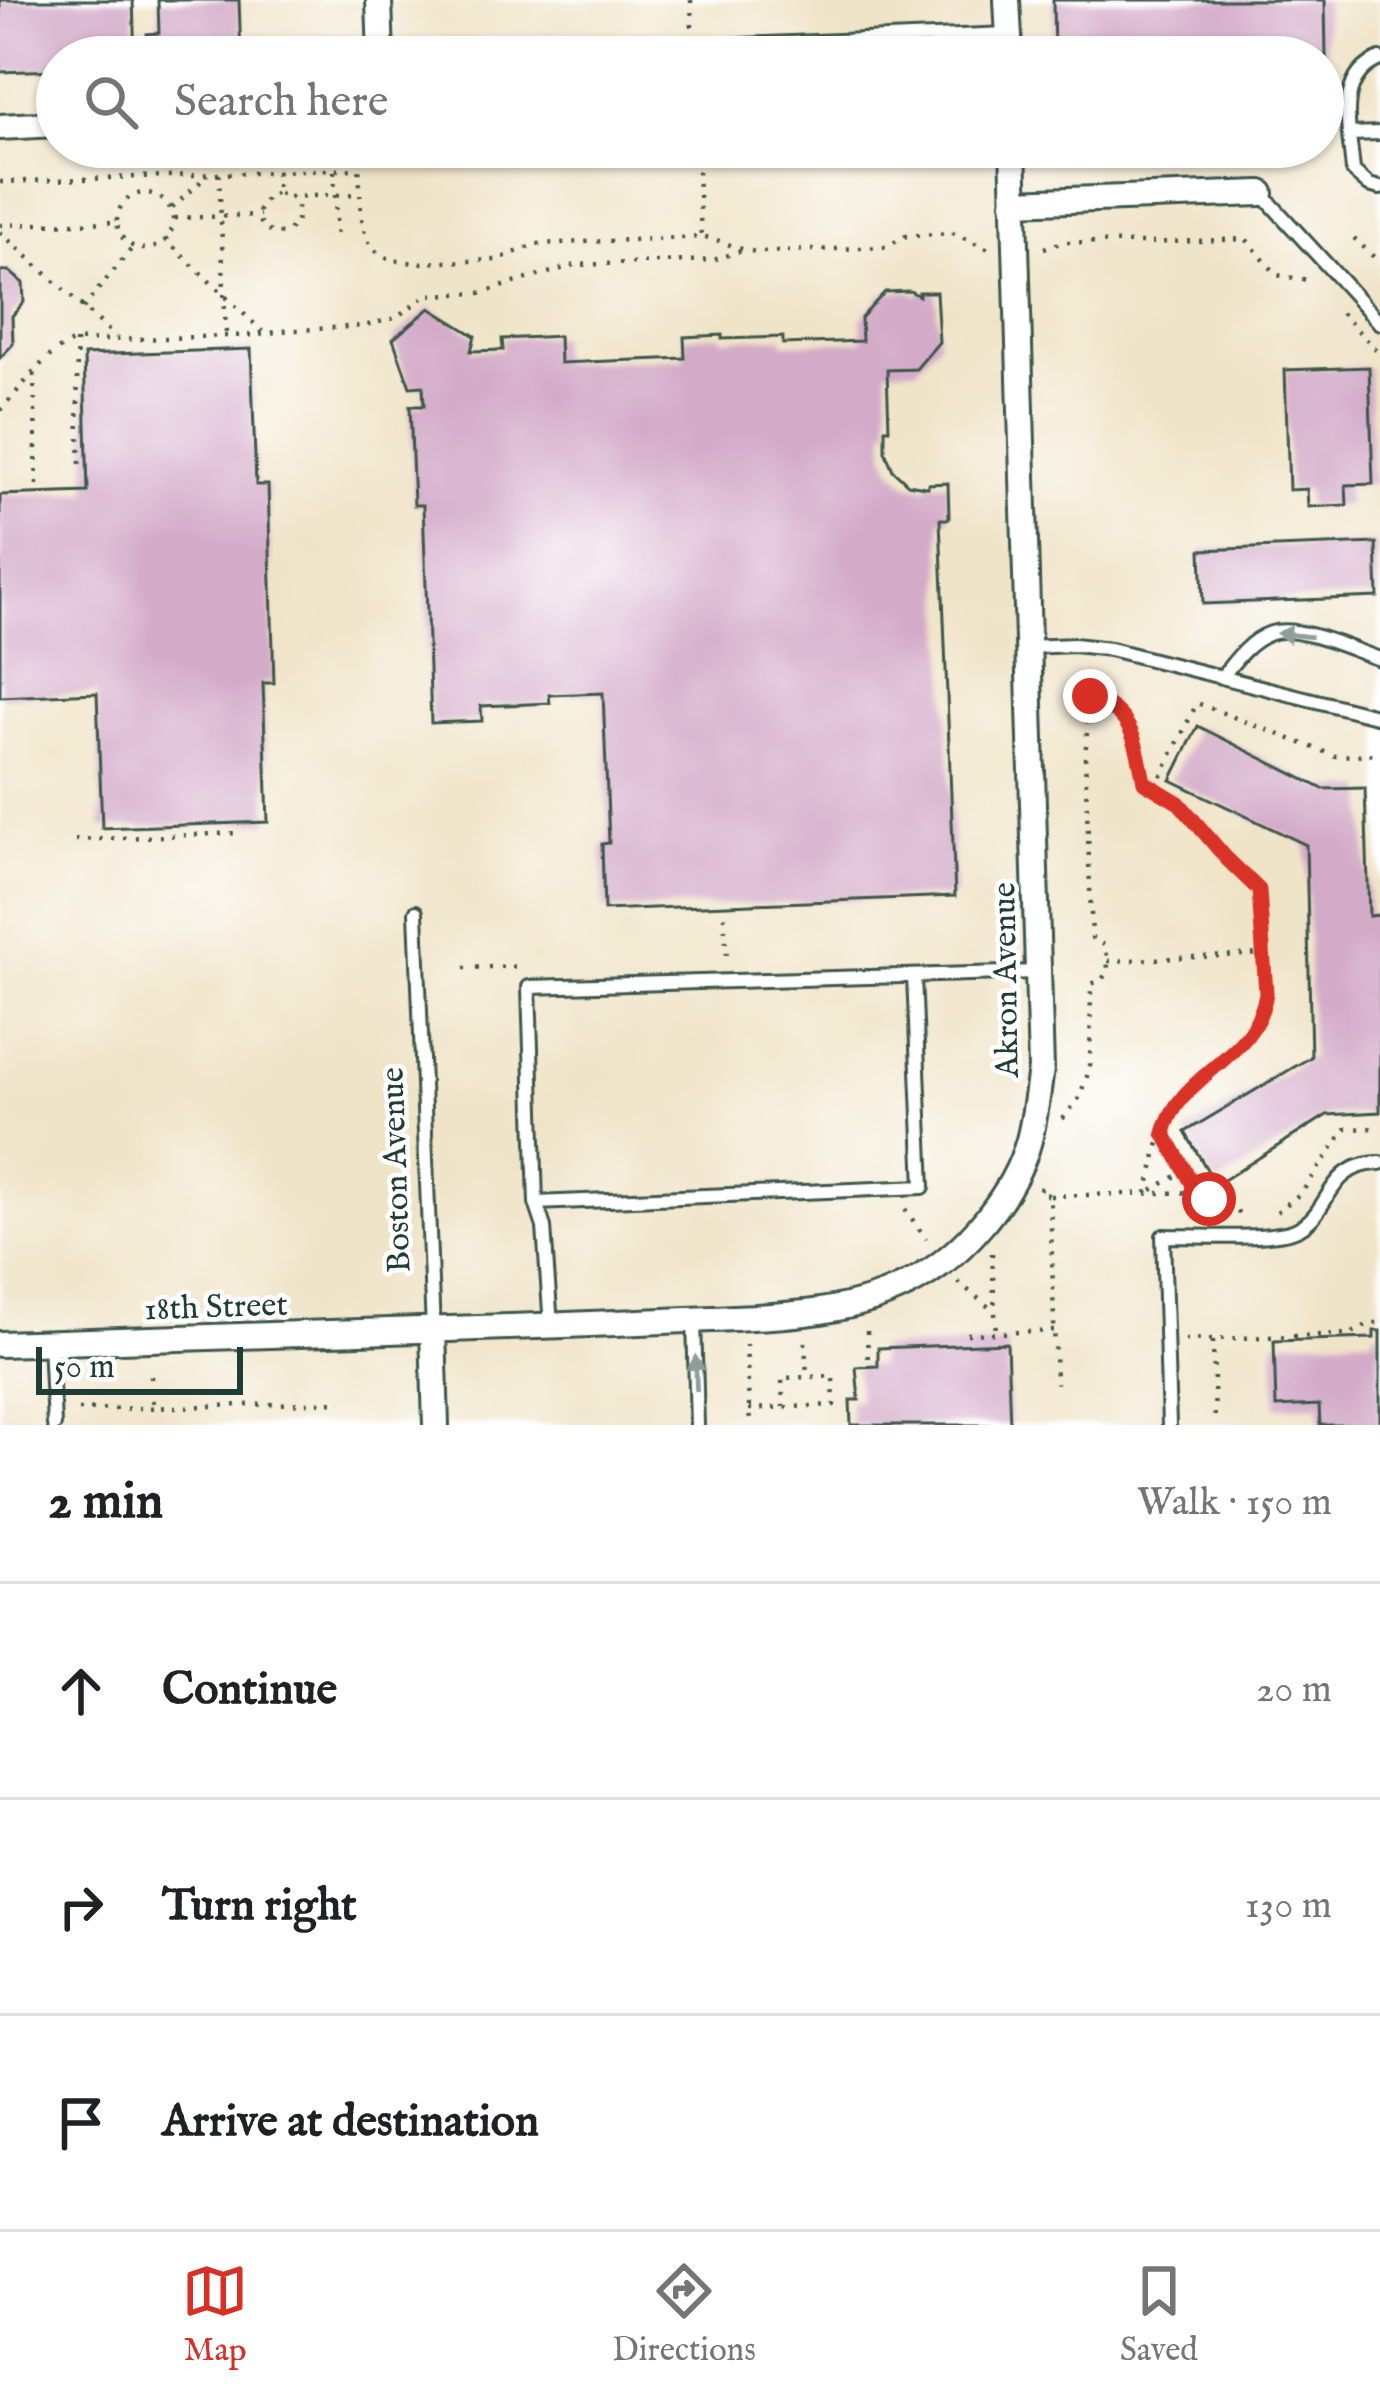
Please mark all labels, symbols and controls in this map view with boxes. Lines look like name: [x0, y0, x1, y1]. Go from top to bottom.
search box: [36, 36, 1344, 168]
icon: search: [78, 69, 144, 135]
text: Search here: [174, 74, 388, 131]
one-way arrow: [1275, 625, 1312, 644]
route end: [1063, 669, 1117, 723]
street label: Akron Avenue: [984, 882, 1030, 1079]
street label: Boston Avenue: [372, 1066, 422, 1273]
route start: [1182, 1172, 1236, 1226]
street label: 18th Street: [144, 1285, 288, 1331]
scale bar: [36, 1341, 243, 1394]
text: 50 m: [54, 1347, 115, 1389]
one-way arrow: [686, 1353, 705, 1391]
text: 2 min: [48, 1471, 163, 1536]
text: Walk · 150 m: [1137, 1479, 1332, 1528]
icon: ahead: [48, 1658, 114, 1724]
text: Continue: [162, 1662, 337, 1719]
text: 20 m: [1256, 1666, 1332, 1715]
icon: right: [48, 1874, 114, 1940]
text: Turn right: [162, 1878, 357, 1935]
text: 130 m: [1245, 1882, 1332, 1931]
icon: arrive: [48, 2090, 114, 2156]
text: Arrive at destination: [162, 2094, 539, 2151]
tab: Map: [182, 2258, 248, 2372]
tab: Directions: [612, 2258, 756, 2372]
tab: Saved: [1120, 2258, 1198, 2372]

